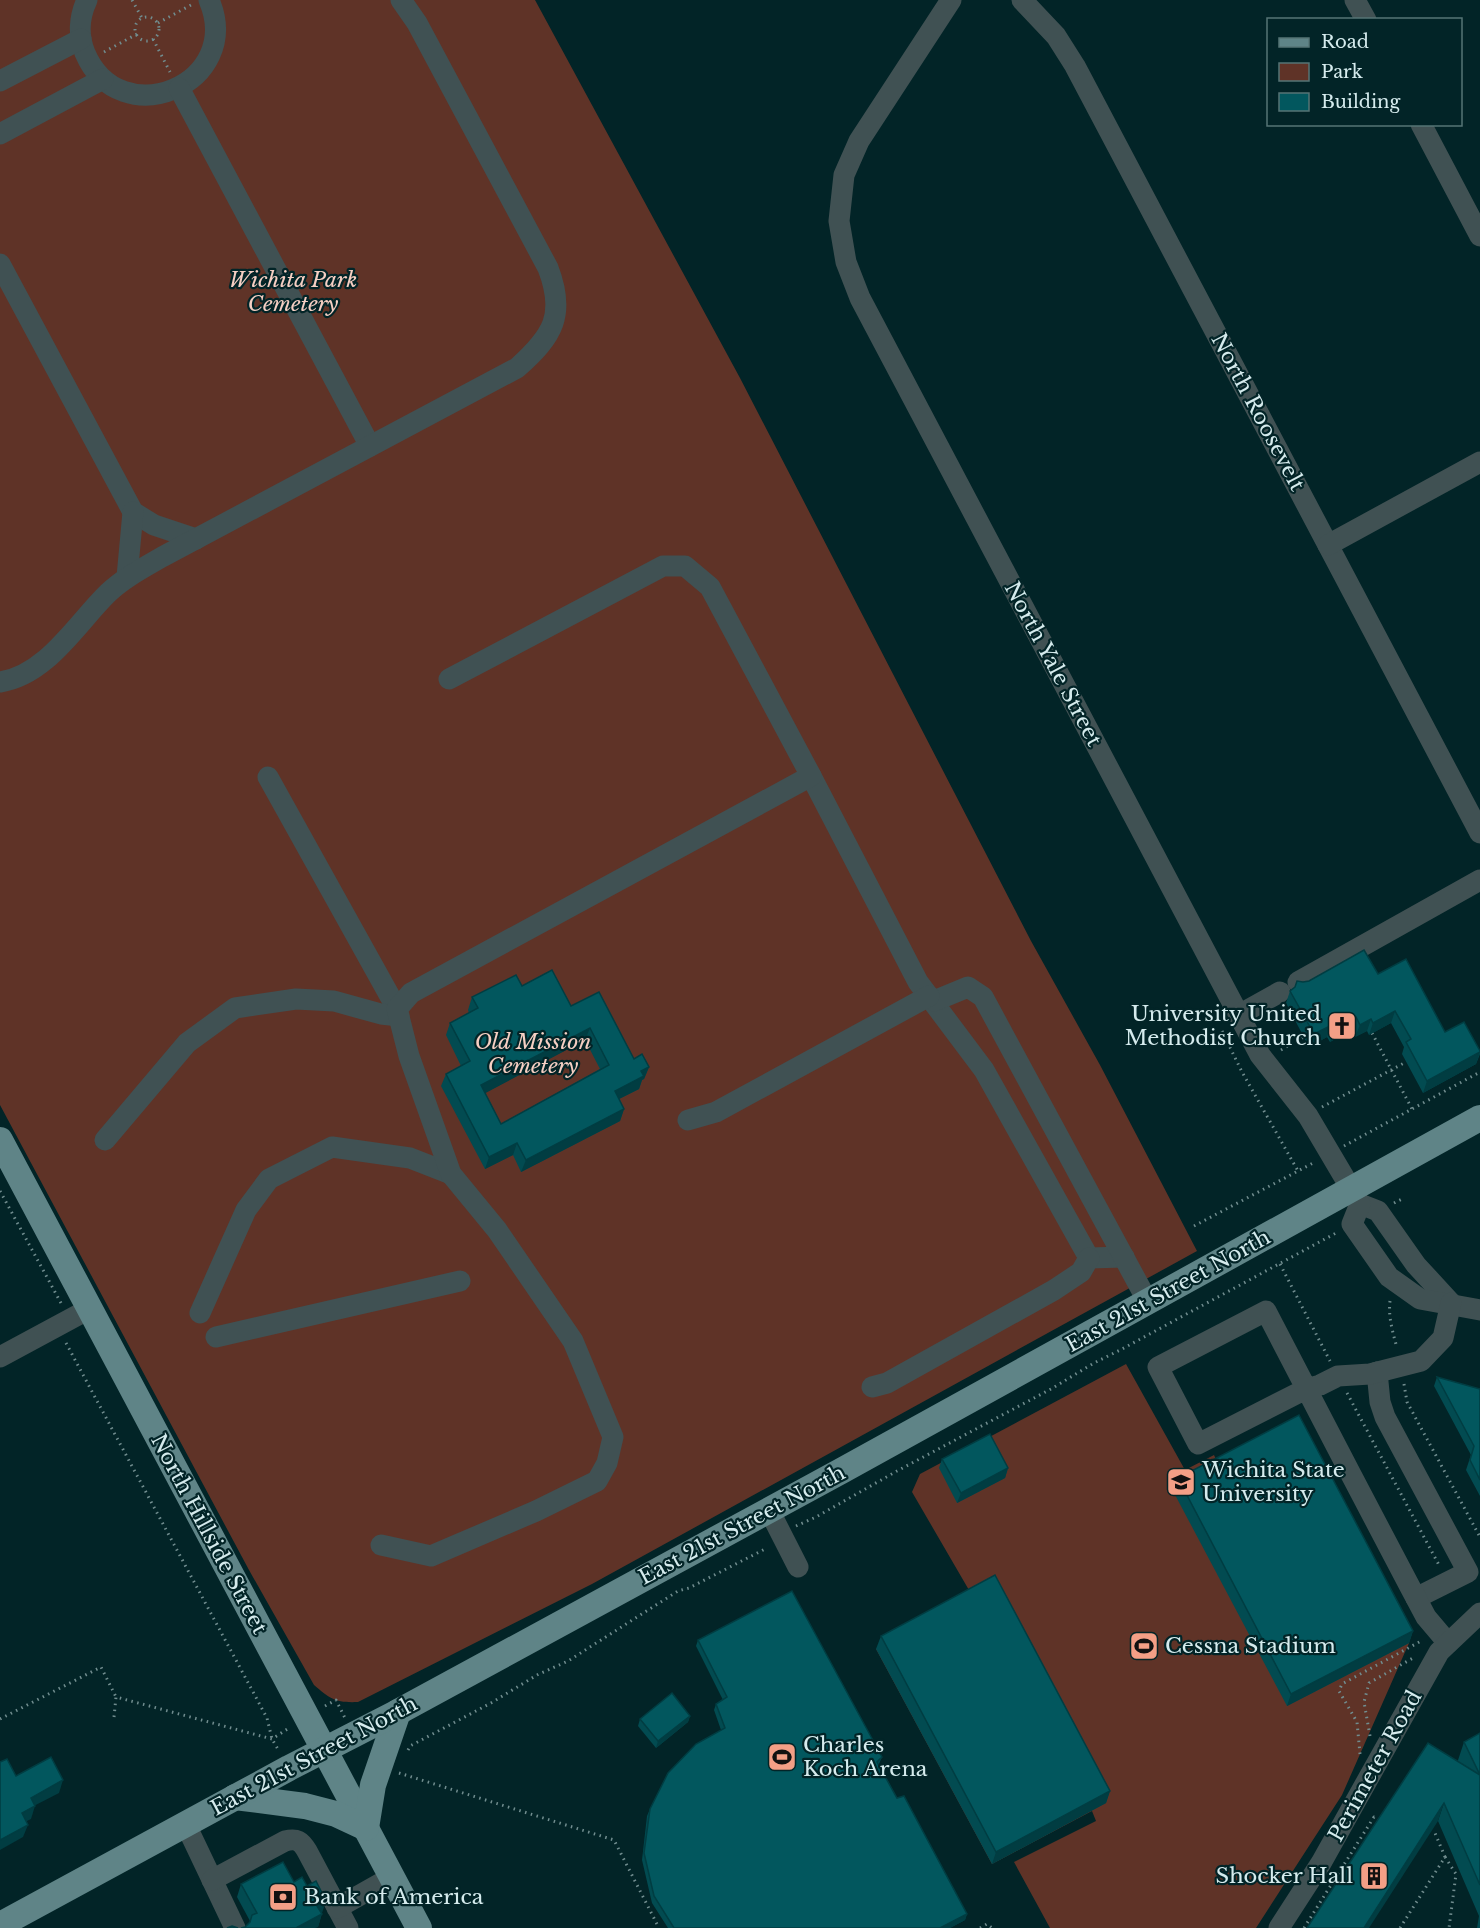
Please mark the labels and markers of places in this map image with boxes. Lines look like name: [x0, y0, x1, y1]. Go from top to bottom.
place label: University United Methodist Church: [1125, 1001, 1321, 1051]
church icon: University United Methodist Church: [1326, 1010, 1358, 1042]
place label: Wichita State University: [1201, 1457, 1345, 1507]
school or university icon: Wichita State University: [1165, 1466, 1197, 1498]
sports icon: Cessna Stadium: [1128, 1630, 1160, 1662]
place label: Cessna Stadium: [1165, 1633, 1336, 1659]
place label: Charles Koch Arena: [803, 1732, 928, 1782]
sports icon: Charles Koch Arena: [766, 1741, 798, 1773]
building icon: Shocker Hall: [1358, 1860, 1390, 1892]
place label: Shocker Hall: [1216, 1863, 1353, 1889]
bank icon: Bank of America: [267, 1881, 299, 1913]
place label: Bank of America: [304, 1884, 484, 1910]

